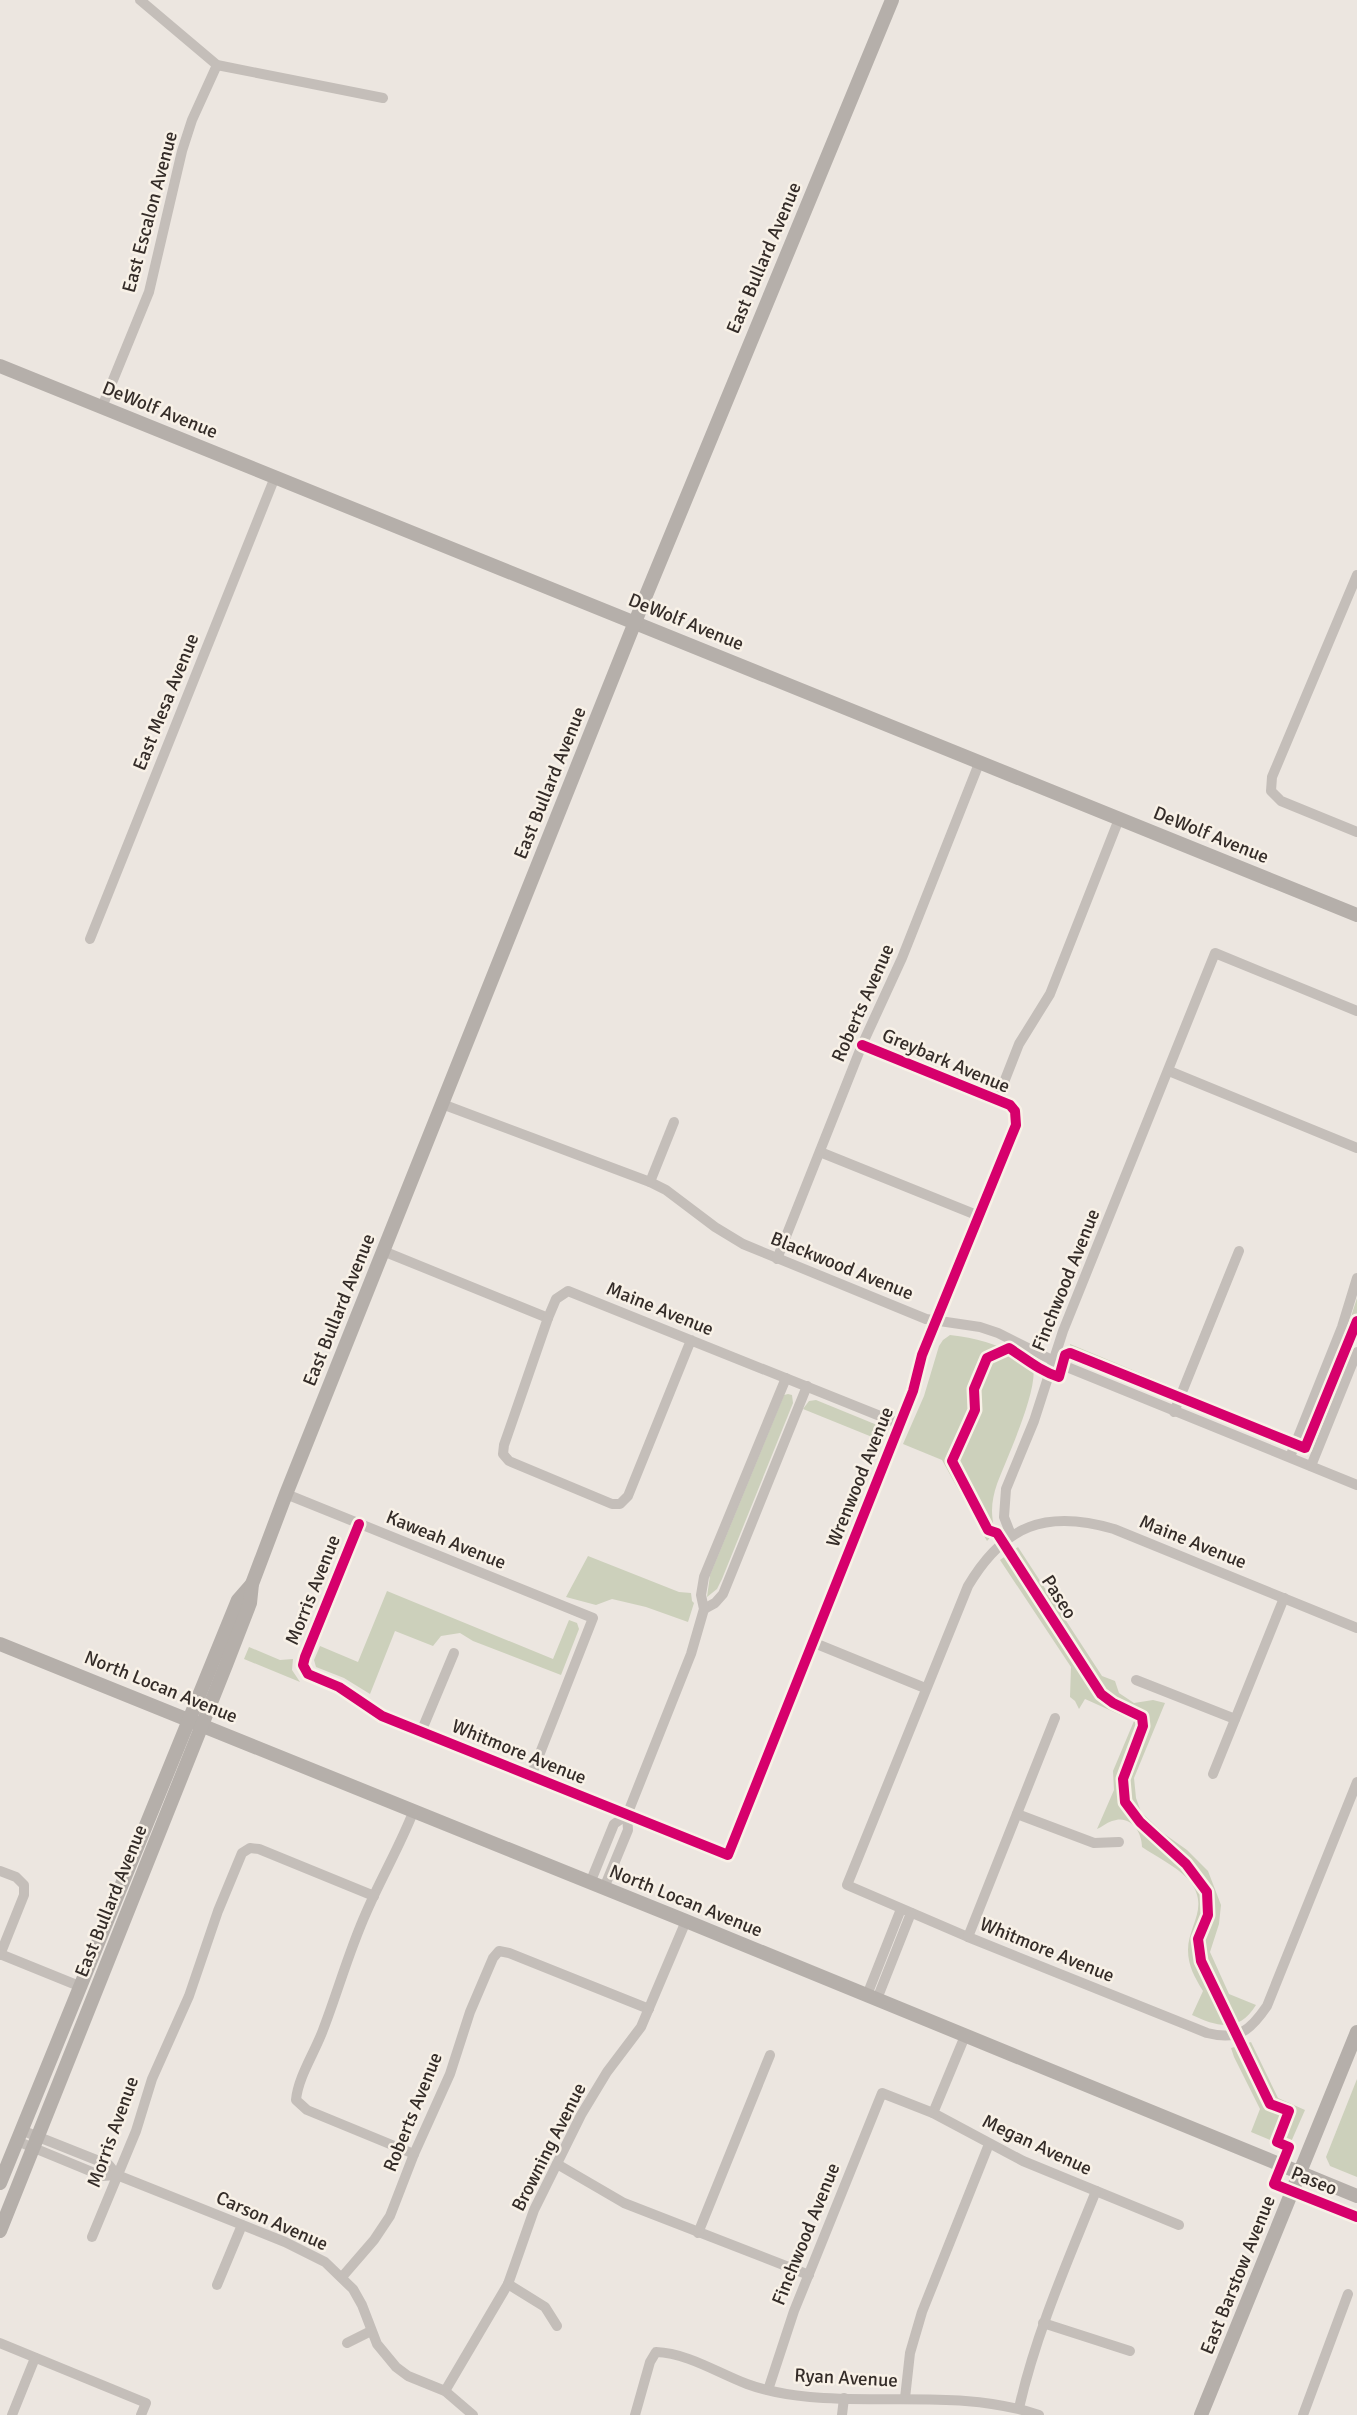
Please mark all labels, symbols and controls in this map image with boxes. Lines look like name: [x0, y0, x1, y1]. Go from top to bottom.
street label: East Escalon Avenue: [117, 129, 183, 295]
street label: East Bullard Avenue: [721, 179, 807, 337]
street label: DeWolf Avenue: [99, 376, 221, 444]
street label: DeWolf Avenue: [625, 588, 747, 656]
street label: East Mesa Avenue: [128, 630, 204, 774]
street label: East Bullard Avenue: [508, 703, 592, 863]
street label: DeWolf Avenue: [1150, 801, 1272, 869]
street label: Roberts Avenue: [826, 940, 900, 1066]
street label: Greybark Avenue: [878, 1023, 1014, 1099]
street label: Finchwood Avenue: [1027, 1205, 1105, 1355]
street label: Blackwood Avenue: [767, 1226, 917, 1306]
street label: East Bullard Avenue: [297, 1230, 381, 1390]
street label: Maine Avenue: [603, 1277, 717, 1341]
street label: Wrenwood Avenue: [821, 1403, 899, 1551]
street label: Kaweah Avenue: [382, 1505, 510, 1575]
street label: Maine Avenue: [1136, 1510, 1250, 1574]
street label: Morris Avenue: [280, 1531, 346, 1649]
street label: Paseo: [1036, 1570, 1082, 1624]
street label: North Locan Avenue: [81, 1645, 241, 1729]
street label: Whitmore Avenue: [448, 1714, 590, 1790]
street label: East Bullard Avenue: [69, 1821, 153, 1981]
street label: North Locan Avenue: [606, 1859, 766, 1943]
street label: Whitmore Avenue: [976, 1912, 1118, 1988]
street label: Roberts Avenue: [378, 2049, 448, 2175]
street label: Morris Avenue: [82, 2073, 144, 2191]
street label: Browning Avenue: [506, 2079, 592, 2215]
street label: Megan Avenue: [978, 2109, 1096, 2181]
street label: Finchwood Avenue: [767, 2159, 845, 2309]
street label: Paseo: [1287, 2161, 1341, 2201]
street label: Carson Avenue: [212, 2186, 332, 2256]
street label: East Barstow Avenue: [1195, 2192, 1281, 2358]
street label: Ryan Avenue: [794, 2363, 898, 2393]

